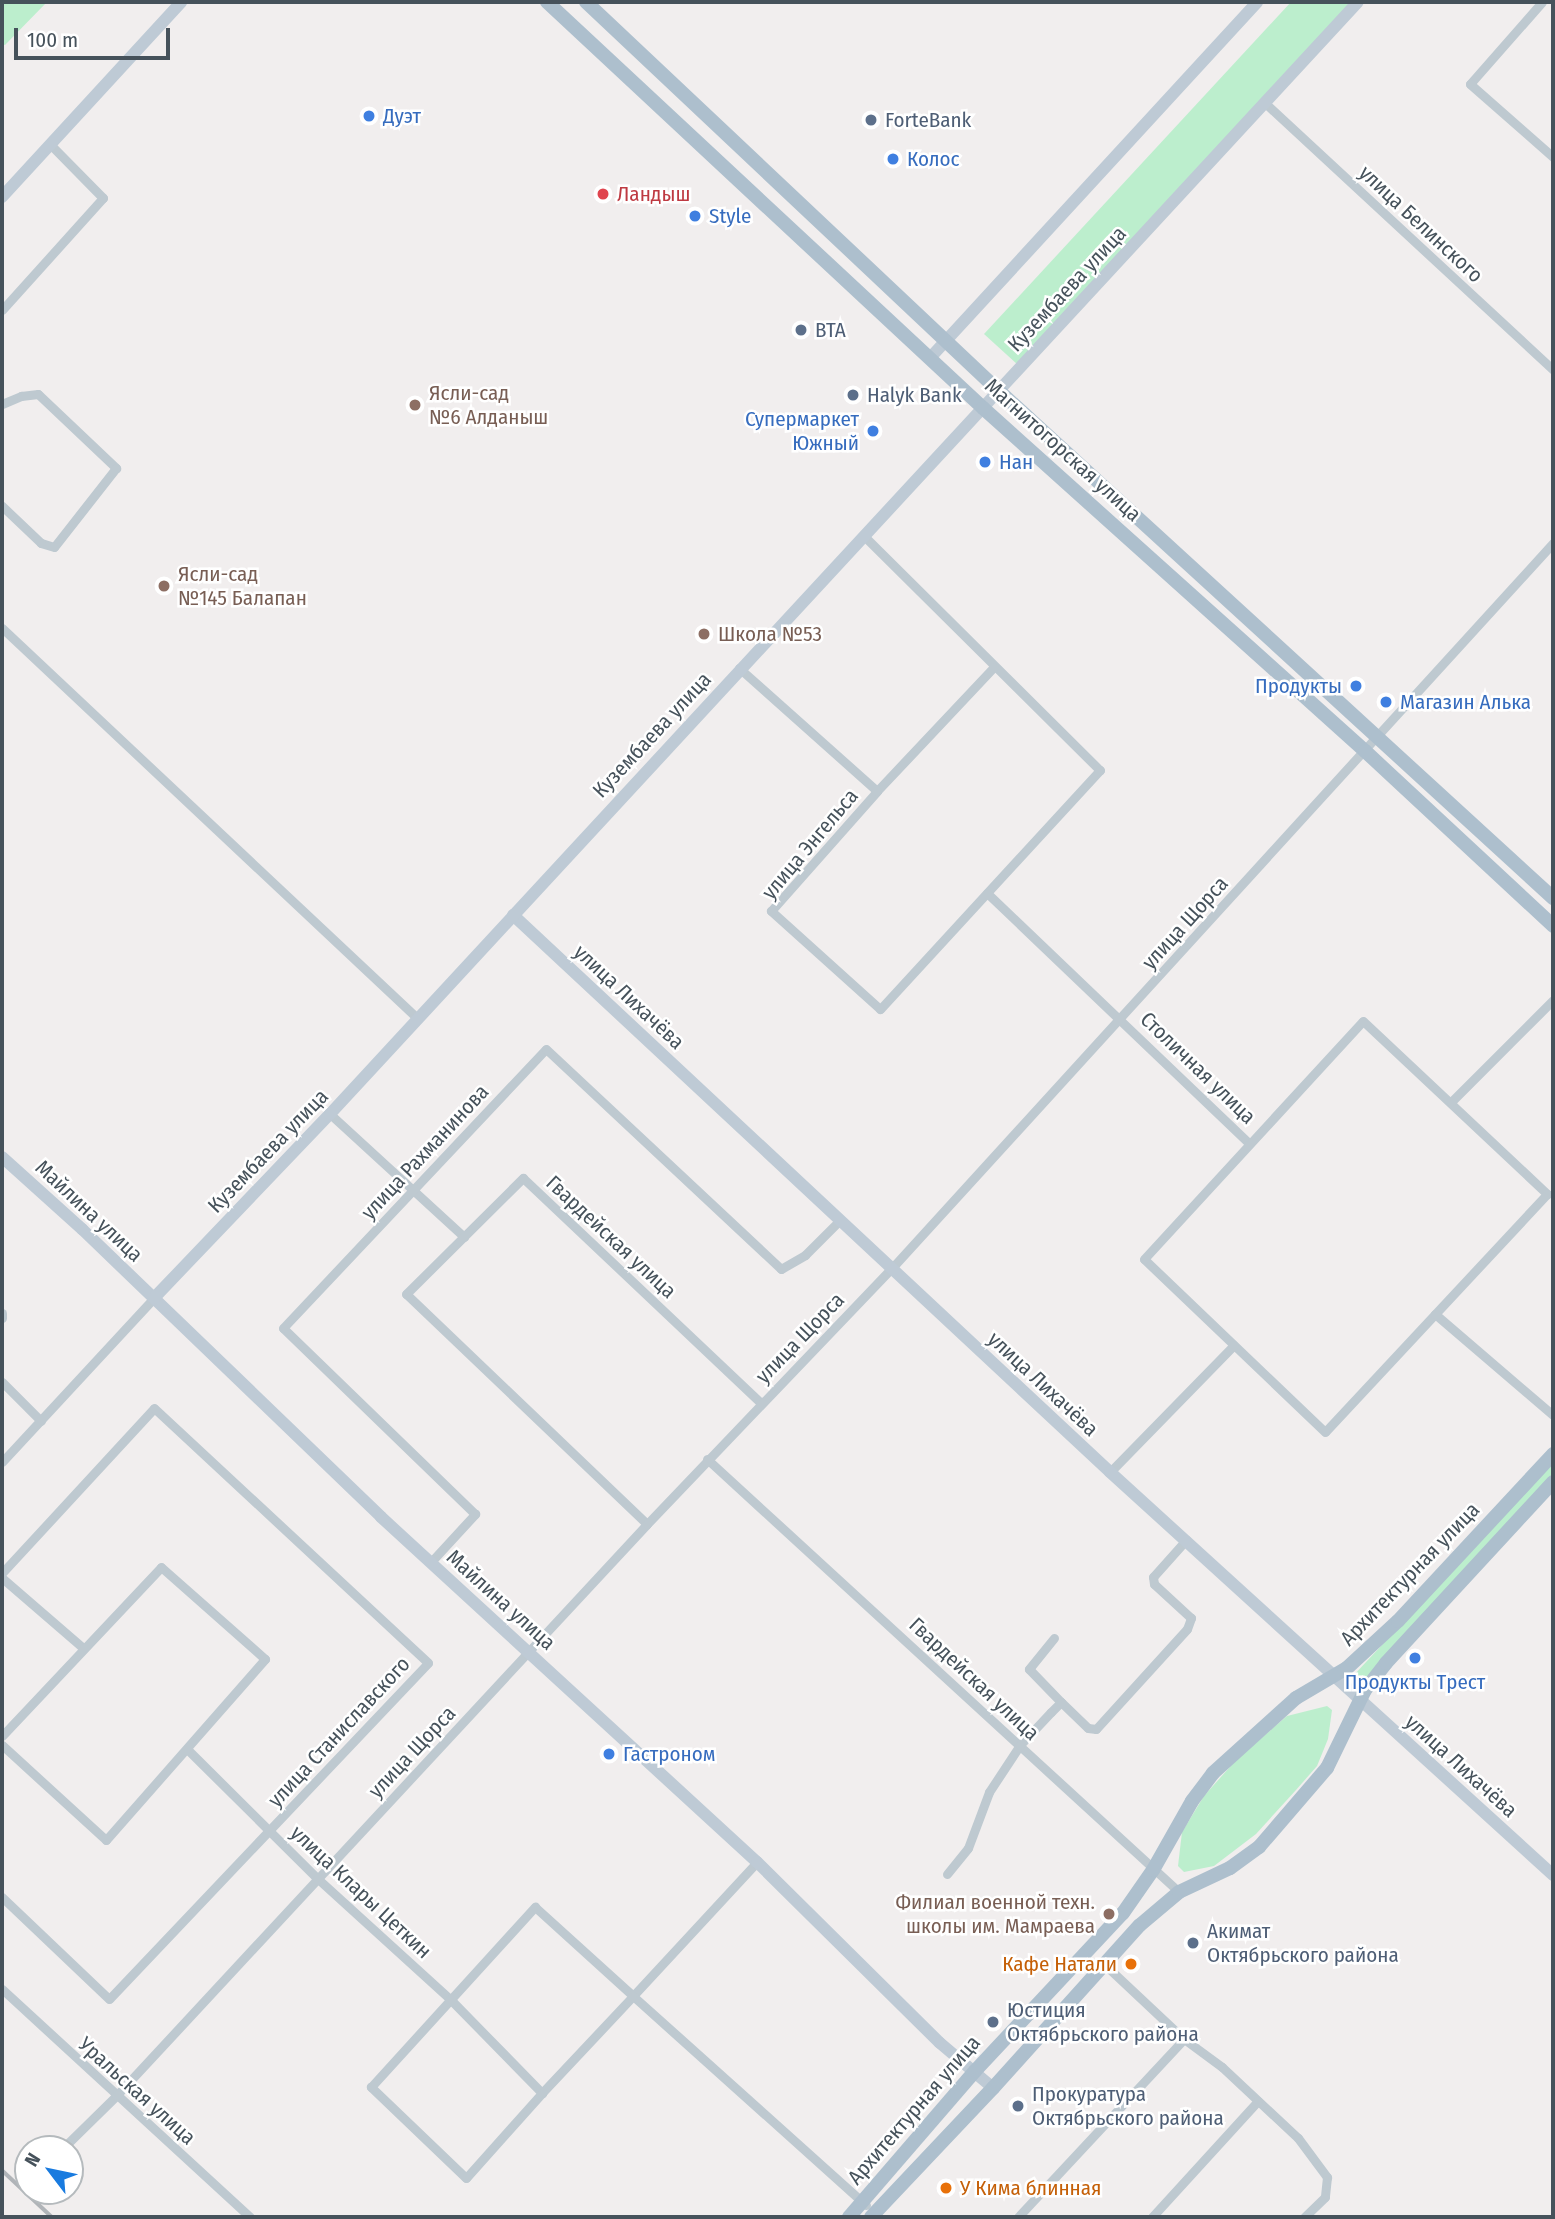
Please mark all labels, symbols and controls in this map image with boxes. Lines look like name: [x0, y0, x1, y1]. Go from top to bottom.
scale bar: [18, 14, 173, 58]
text: 100 m: [27, 27, 78, 53]
place label: Дуэт: [383, 103, 421, 129]
place label: ForteBank: [885, 107, 971, 133]
marker: Дуэт: [361, 108, 377, 124]
marker: ForteBank: [863, 112, 879, 128]
place label: Колос: [907, 146, 960, 172]
marker: Колос: [885, 151, 901, 167]
street label: улица Белинского: [1354, 160, 1488, 288]
place label: Ландыш: [617, 181, 690, 207]
marker: Ландыш: [595, 186, 611, 202]
place label: Style: [709, 203, 751, 229]
marker: Style: [687, 208, 703, 224]
street label: Кузембаева улица: [1002, 221, 1132, 357]
place label: BTA: [815, 317, 846, 343]
marker: BTA: [793, 322, 809, 338]
street label: Магнитогорская улица: [980, 373, 1146, 527]
place label: Ясли-сад №6 Алданыш: [429, 380, 548, 430]
place label: Halyk Bank: [867, 382, 962, 408]
marker: Halyk Bank: [845, 387, 861, 403]
marker: Ясли-сад №6 Алданыш: [407, 397, 423, 413]
place label: Супермаркет Южный: [745, 406, 859, 456]
marker: Супермаркет Южный: [865, 423, 881, 439]
place label: Нан: [999, 449, 1033, 475]
marker: Нан: [977, 454, 993, 470]
place label: Ясли-сад №145 Балапан: [178, 561, 307, 611]
marker: Ясли-сад №145 Балапан: [156, 578, 172, 594]
place label: Школа №53: [718, 621, 822, 647]
marker: Школа №53: [696, 626, 712, 642]
street label: Кузембаева улица: [587, 667, 717, 803]
place label: Продукты: [1255, 673, 1342, 699]
marker: Продукты: [1348, 678, 1364, 694]
place label: Магазин Алька: [1400, 689, 1531, 715]
marker: Магазин Алька: [1378, 694, 1394, 710]
street label: улица Энгельса: [757, 784, 863, 904]
street label: улица Щорса: [1137, 871, 1233, 975]
street label: улица Лихачёва: [569, 939, 689, 1055]
street label: Столичная улица: [1135, 1007, 1261, 1129]
street label: улица Рахманинова: [356, 1079, 494, 1225]
street label: Кузембаева улица: [203, 1084, 333, 1218]
street label: Майлина улица: [30, 1155, 148, 1267]
street label: Гвардейская улица: [541, 1170, 681, 1304]
street label: улица Щорса: [751, 1287, 849, 1389]
street label: улица Лихачёва: [983, 1326, 1103, 1442]
street label: Архитектурная улица: [1335, 1497, 1485, 1651]
street label: Майлина улица: [441, 1545, 561, 1655]
street label: Гвардейская улица: [904, 1612, 1044, 1746]
marker: Продукты Трест: [1407, 1650, 1423, 1666]
street label: улица Станиславского: [263, 1652, 415, 1812]
place label: Продукты Трест: [1345, 1669, 1485, 1695]
street label: улица Щорса: [363, 1701, 461, 1803]
street label: улица Лихачёва: [1400, 1709, 1522, 1823]
place label: Гастроном: [623, 1741, 716, 1767]
marker: Гастроном: [601, 1746, 617, 1762]
street label: улица Клары Цеткин: [285, 1820, 437, 1964]
place label: Филиал военной техн. школы им. Мамраева: [896, 1889, 1095, 1939]
marker: Филиал военной техн. школы им. Мамраева: [1101, 1906, 1117, 1922]
place label: Акимат Октябрьского района: [1207, 1918, 1399, 1968]
marker: Акимат Октябрьского района: [1185, 1935, 1201, 1951]
place label: Кафе Натали: [1002, 1951, 1117, 1977]
marker: Кафе Натали: [1123, 1956, 1139, 1972]
place label: Юстиция Октябрьского района: [1007, 1997, 1199, 2047]
marker: Юстиция Октябрьского района: [985, 2014, 1001, 2030]
street label: Архитектурная улица: [842, 2030, 986, 2190]
street label: Уральская улица: [73, 2032, 201, 2150]
place label: Прокуратура Октябрьского района: [1032, 2081, 1224, 2131]
marker: Прокуратура Октябрьского района: [1010, 2098, 1026, 2114]
north arrow: [14, 2135, 84, 2205]
text: N: [20, 2149, 45, 2171]
place label: У Кима блинная: [960, 2175, 1101, 2201]
marker: У Кима блинная: [938, 2180, 954, 2196]

